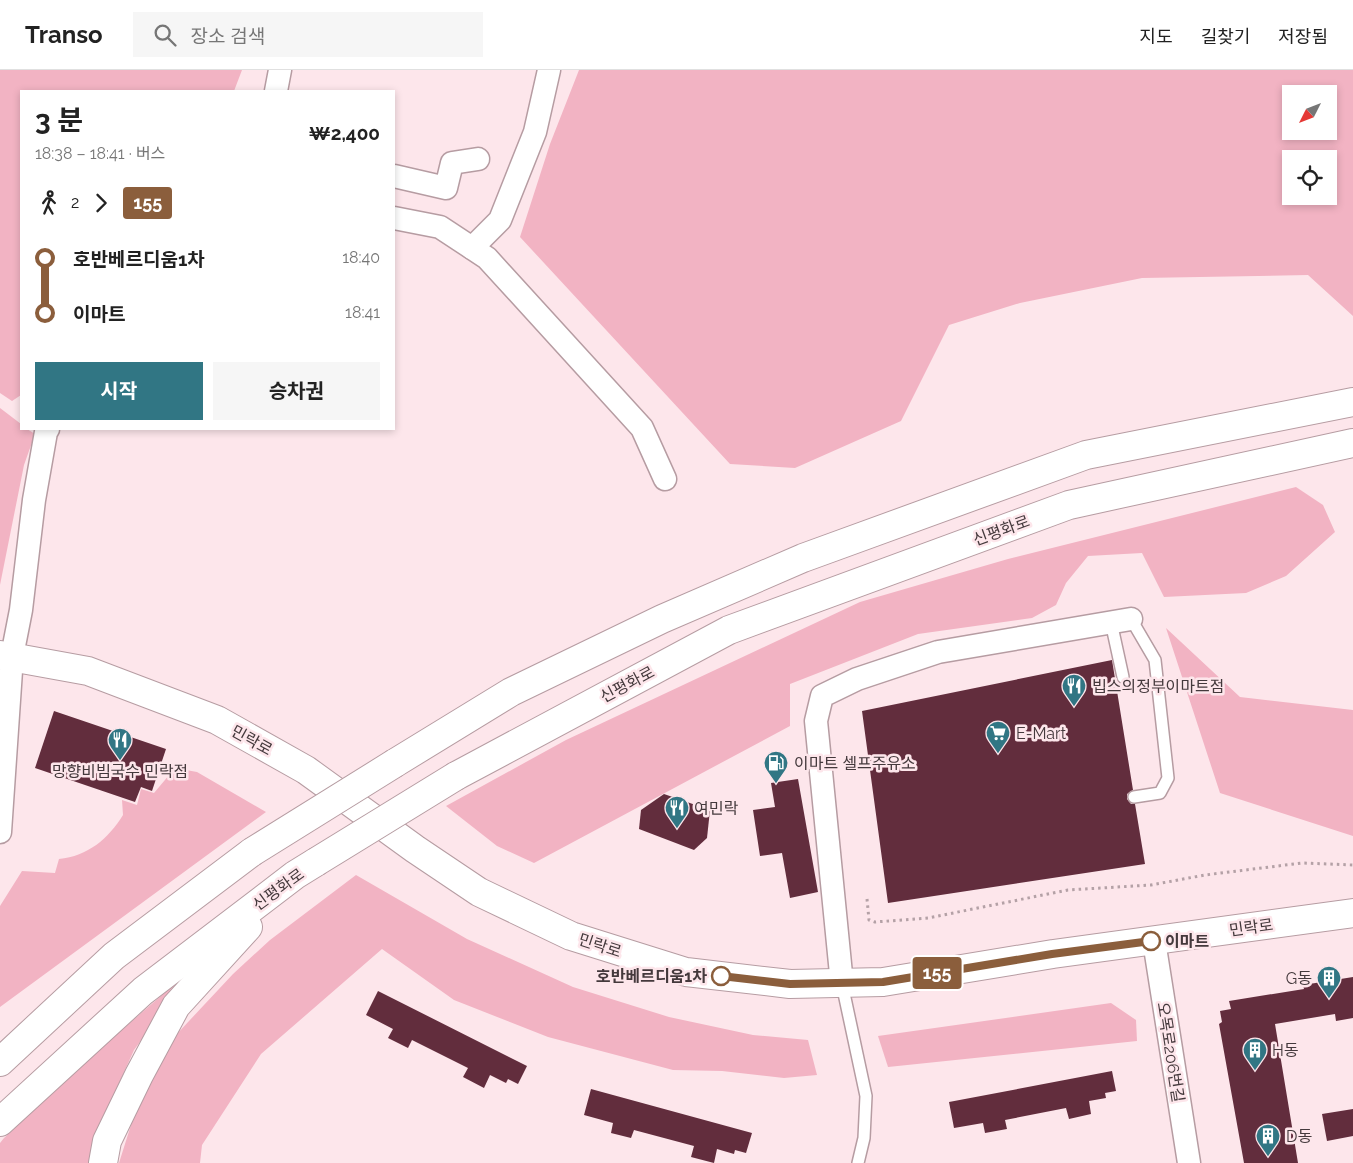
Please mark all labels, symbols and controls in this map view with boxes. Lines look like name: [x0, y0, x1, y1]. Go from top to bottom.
search box: [133, 12, 483, 57]
text: Transo: [25, 20, 103, 49]
icon: search: [151, 21, 179, 49]
text: 장소 검색: [191, 25, 265, 47]
text: 지도: [1140, 26, 1173, 47]
text: 길찾기: [1201, 26, 1250, 47]
text: 저장됨: [1278, 26, 1328, 47]
north arrow: [1282, 85, 1338, 140]
map controls: [1282, 85, 1337, 205]
text: 3 분: [35, 104, 83, 137]
text: ₩2,400: [309, 122, 380, 144]
text: 18:38 – 18:41 · 버스: [35, 144, 165, 163]
button: locate: [1282, 150, 1337, 205]
icon: walk: [35, 189, 63, 217]
icon: forward: [87, 189, 115, 217]
text: 155: [133, 192, 162, 213]
text: 2: [71, 193, 79, 212]
text: 호반베르디움1차: [73, 248, 205, 270]
text: 18:40: [342, 248, 380, 267]
text: 이마트: [73, 303, 125, 325]
text: 18:41: [345, 303, 380, 322]
button: 시작: [35, 362, 203, 420]
button: 승차권: [213, 362, 380, 420]
street label: 신평화로: [970, 511, 1032, 549]
street label: 신평화로: [597, 662, 658, 707]
restaurant icon: 빕스의정부이마트점: [1061, 673, 1087, 707]
place label: 빕스의정부이마트점: [1092, 677, 1224, 696]
supermarket icon: E-Mart: [985, 720, 1011, 754]
street label: 민락로: [228, 721, 276, 760]
place label: E-Mart: [1016, 724, 1067, 743]
restaurant icon: 망향비빔국수 민락점: [107, 727, 133, 761]
fuel station icon: 이마트 셀프주유소: [763, 750, 789, 784]
place label: 이마트 셀프주유소: [794, 754, 916, 773]
place label: 망향비빔국수 민락점: [52, 762, 188, 781]
restaurant icon: 여민락: [664, 795, 690, 829]
place label: 여민락: [694, 799, 738, 818]
street label: 신평화로: [249, 864, 308, 914]
street label: 민락로: [1228, 915, 1275, 940]
street label: 민락로: [576, 930, 624, 961]
marker: 이마트: [1141, 931, 1161, 951]
place label: 이마트: [1165, 932, 1209, 951]
line badge: 155: [908, 957, 966, 989]
text: 155: [923, 962, 951, 983]
building icon: G동: [1316, 965, 1342, 999]
marker: 호반베르디움1차: [711, 966, 731, 986]
place label: 호반베르디움1차: [596, 967, 707, 986]
place label: G동: [1286, 969, 1312, 988]
street label: 오목로206번길: [1153, 1001, 1188, 1104]
building icon: H동: [1242, 1037, 1268, 1071]
place label: H동: [1272, 1041, 1299, 1060]
building icon: D동: [1255, 1123, 1281, 1157]
place label: D동: [1286, 1127, 1312, 1146]

